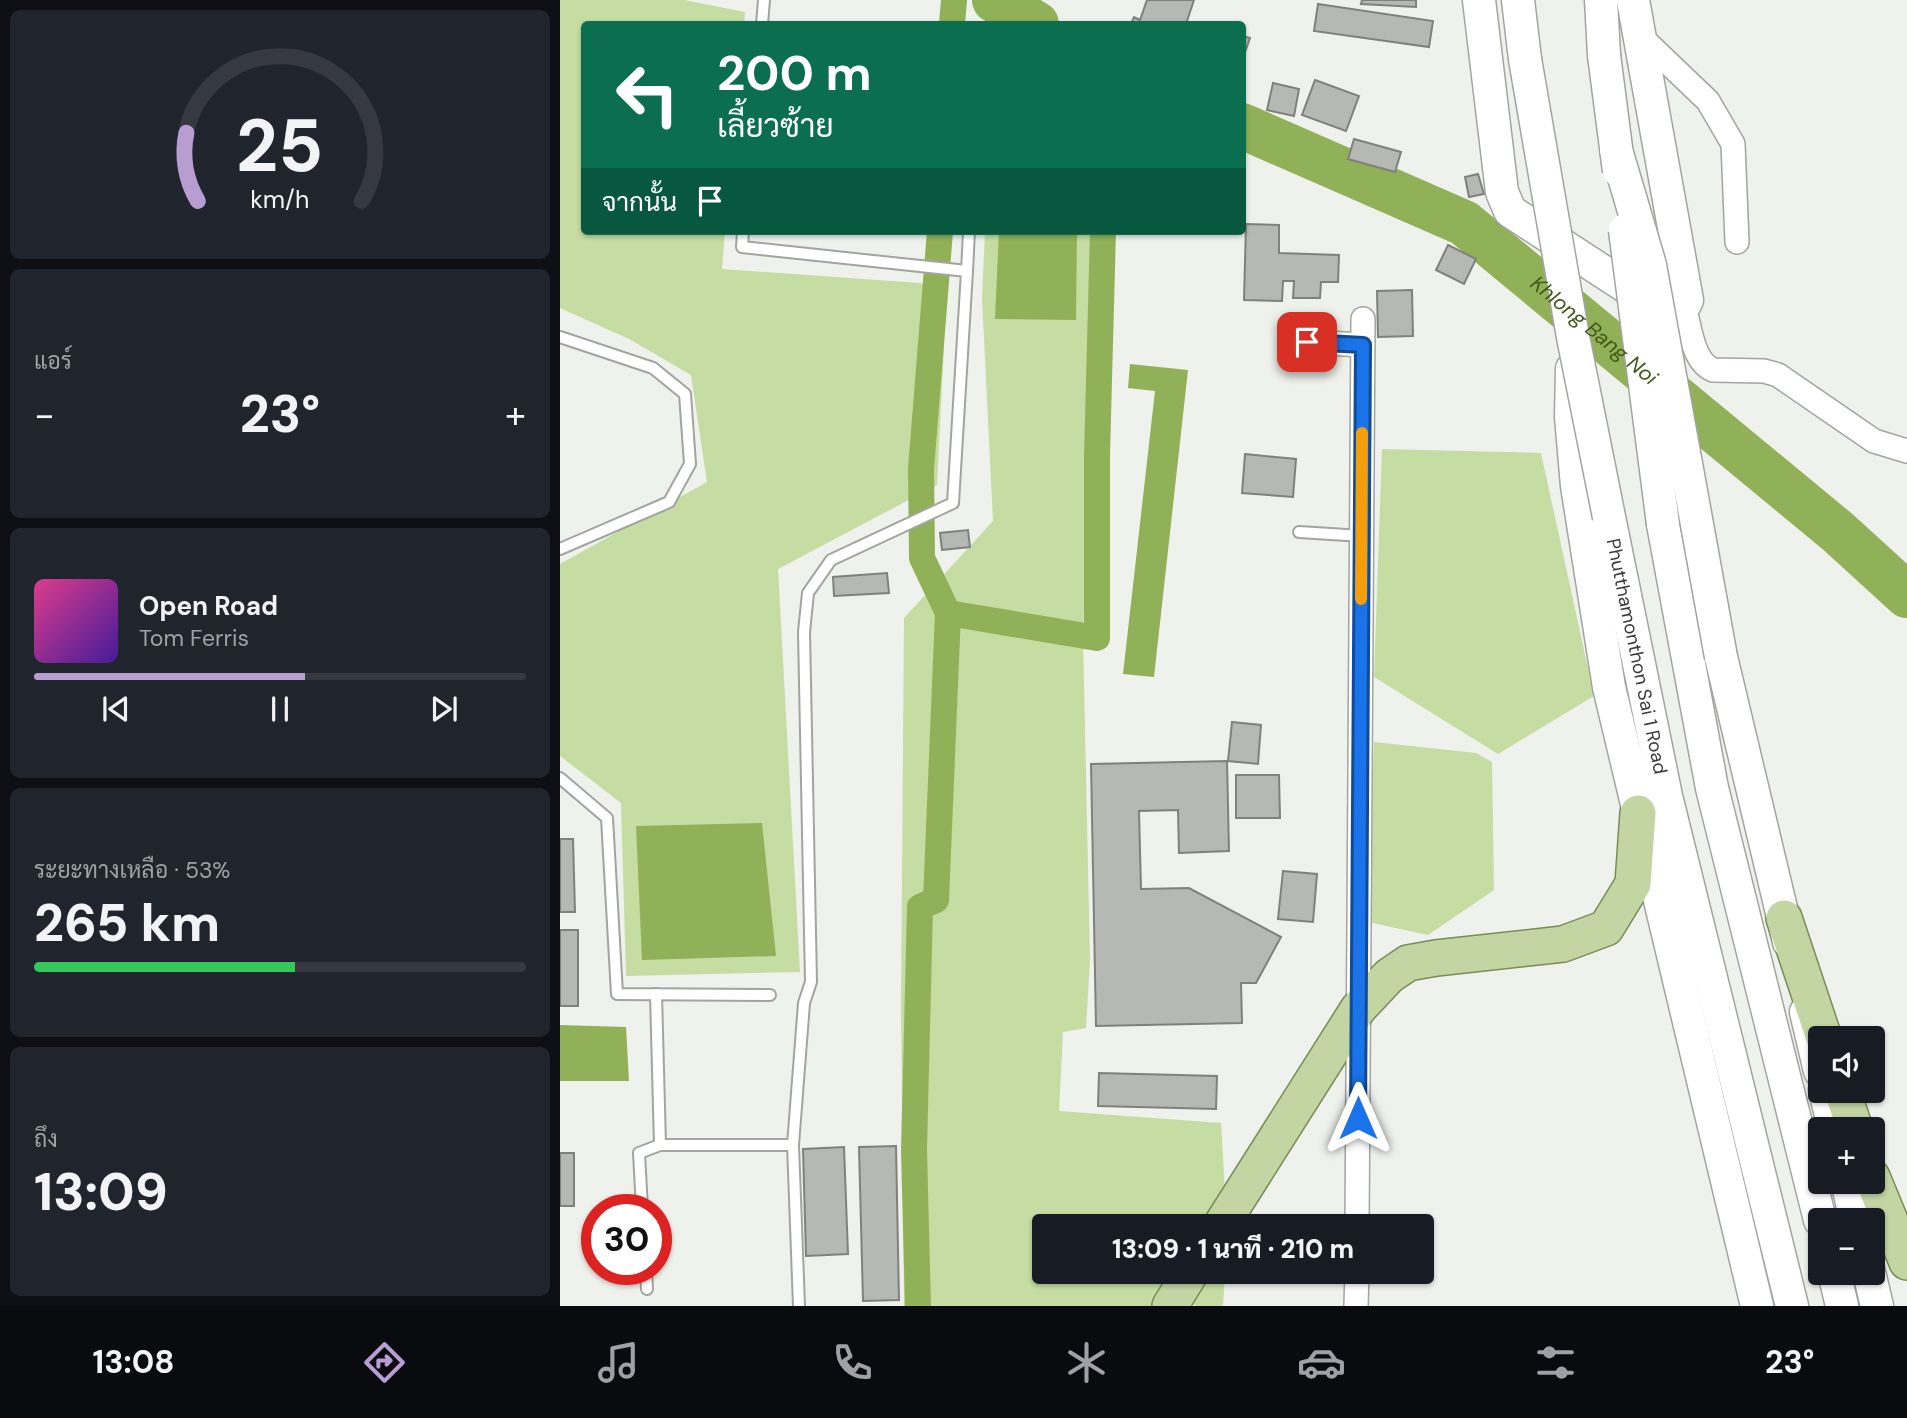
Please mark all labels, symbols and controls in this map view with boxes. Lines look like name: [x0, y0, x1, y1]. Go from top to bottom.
text: 200 m: [717, 41, 872, 105]
icon: left: [602, 49, 693, 140]
text: 25: [236, 99, 324, 194]
text: เลี้ยวซ้าย: [717, 105, 834, 147]
text: km/h: [250, 182, 310, 215]
icon: arrive: [691, 182, 729, 220]
text: จากนั้น: [602, 185, 677, 219]
water label: Khlong Bang Noi: [1525, 270, 1664, 392]
pin: [1277, 312, 1337, 372]
icon: arrive: [1288, 323, 1326, 361]
text: แอร์: [34, 346, 72, 376]
text: 23°: [240, 380, 320, 448]
text: −: [34, 390, 55, 440]
text: +: [505, 390, 526, 440]
street label: Phutthamonthon Sai 1 Road: [1601, 536, 1674, 776]
text: Open Road: [139, 589, 278, 623]
text: Tom Ferris: [139, 623, 249, 653]
icon: previous: [97, 690, 135, 728]
icon: pause: [261, 690, 299, 728]
icon: next: [425, 690, 463, 728]
text: ระยะทางเหลือ · 53%: [34, 855, 230, 885]
text: 265 km: [34, 889, 220, 957]
map controls: [1808, 1026, 1885, 1285]
button: sound: [1808, 1026, 1885, 1103]
position arrow: [1321, 1081, 1395, 1155]
button: +: [1808, 1117, 1885, 1194]
text: ถึง: [34, 1124, 58, 1154]
text: 13:09: [34, 1158, 168, 1226]
speed limit sign: 30: [581, 1194, 672, 1285]
button: −: [1808, 1208, 1885, 1285]
text: 13:09 · 1 นาที · 210 m: [1112, 1232, 1354, 1266]
icon: directions: [360, 1338, 409, 1387]
icon: music: [594, 1338, 643, 1387]
icon: phone: [828, 1338, 877, 1387]
icon: climate: [1062, 1338, 1111, 1387]
icon: car: [1297, 1338, 1346, 1387]
icon: filters: [1531, 1338, 1580, 1387]
text: 13:08: [93, 1341, 174, 1383]
text: 23°: [1765, 1341, 1814, 1383]

